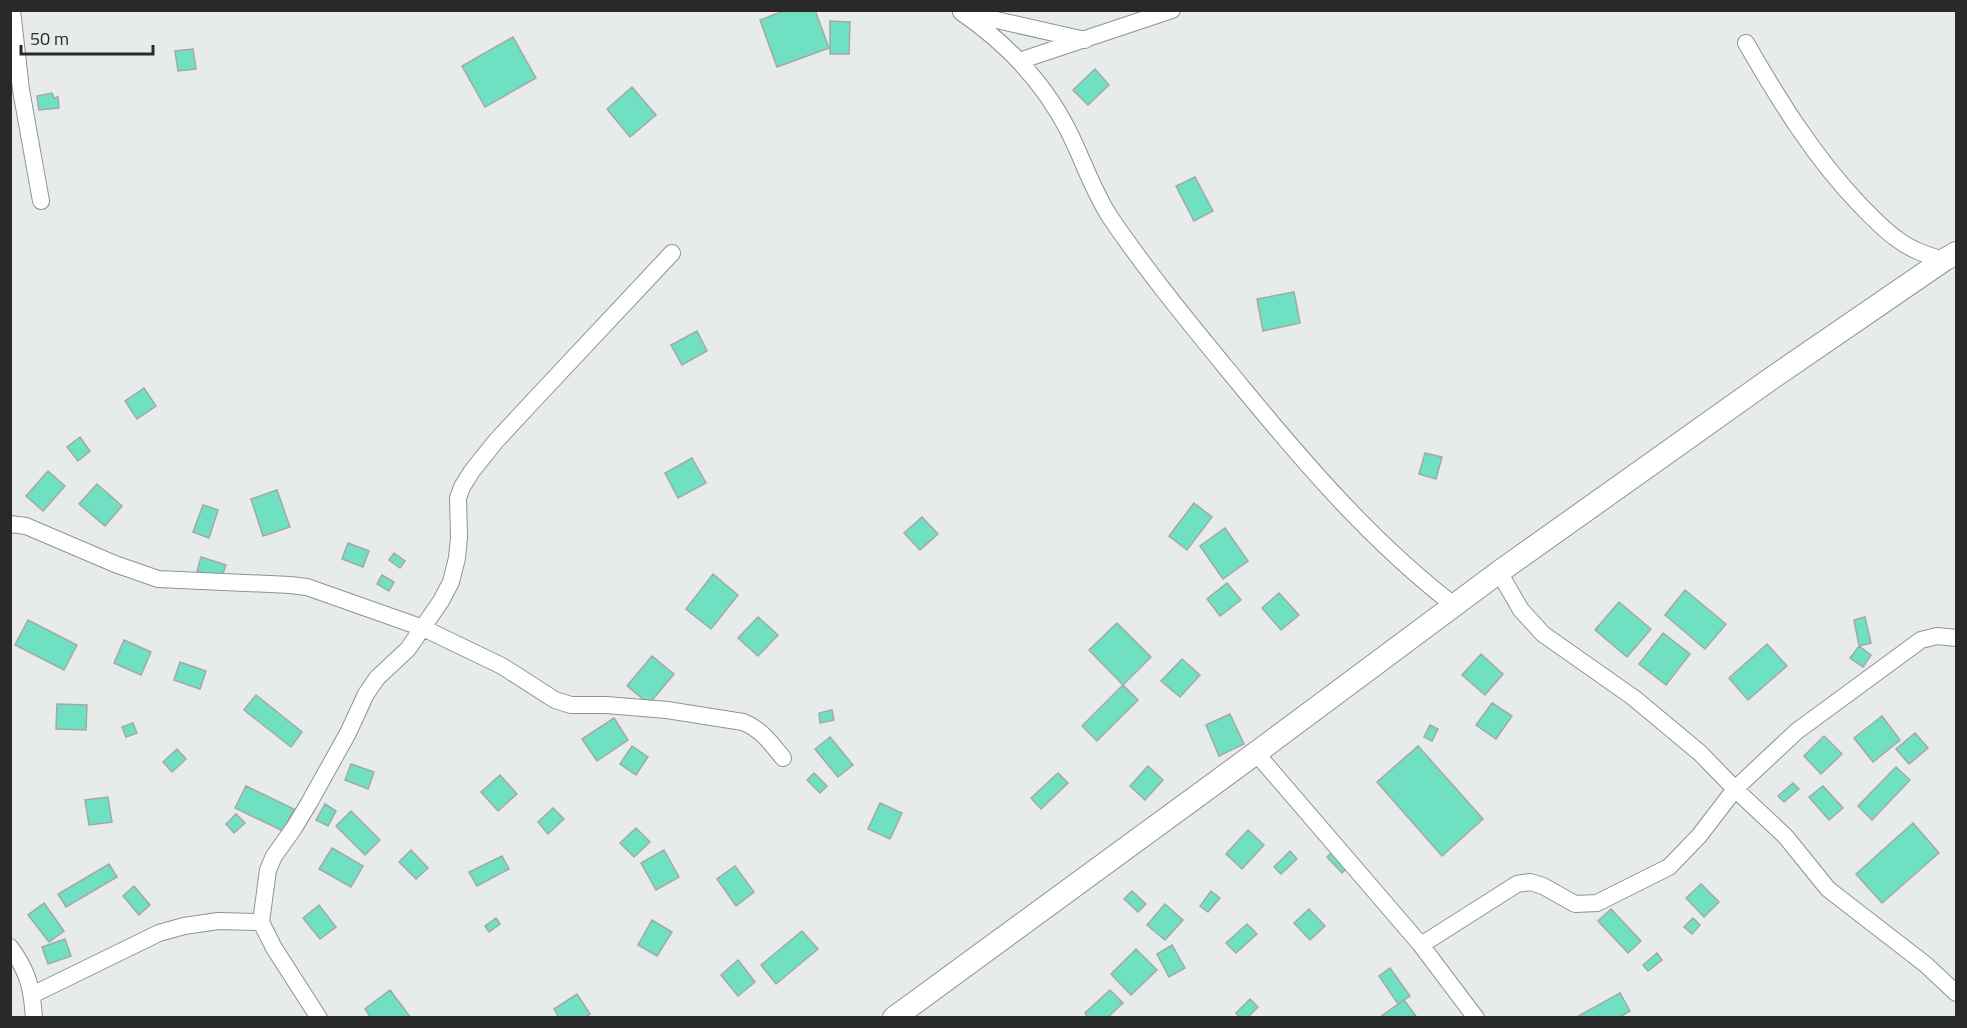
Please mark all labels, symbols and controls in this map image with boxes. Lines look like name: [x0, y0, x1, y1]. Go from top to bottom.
scale bar: [21, 18, 153, 56]
text: 50 m: [30, 25, 69, 52]

